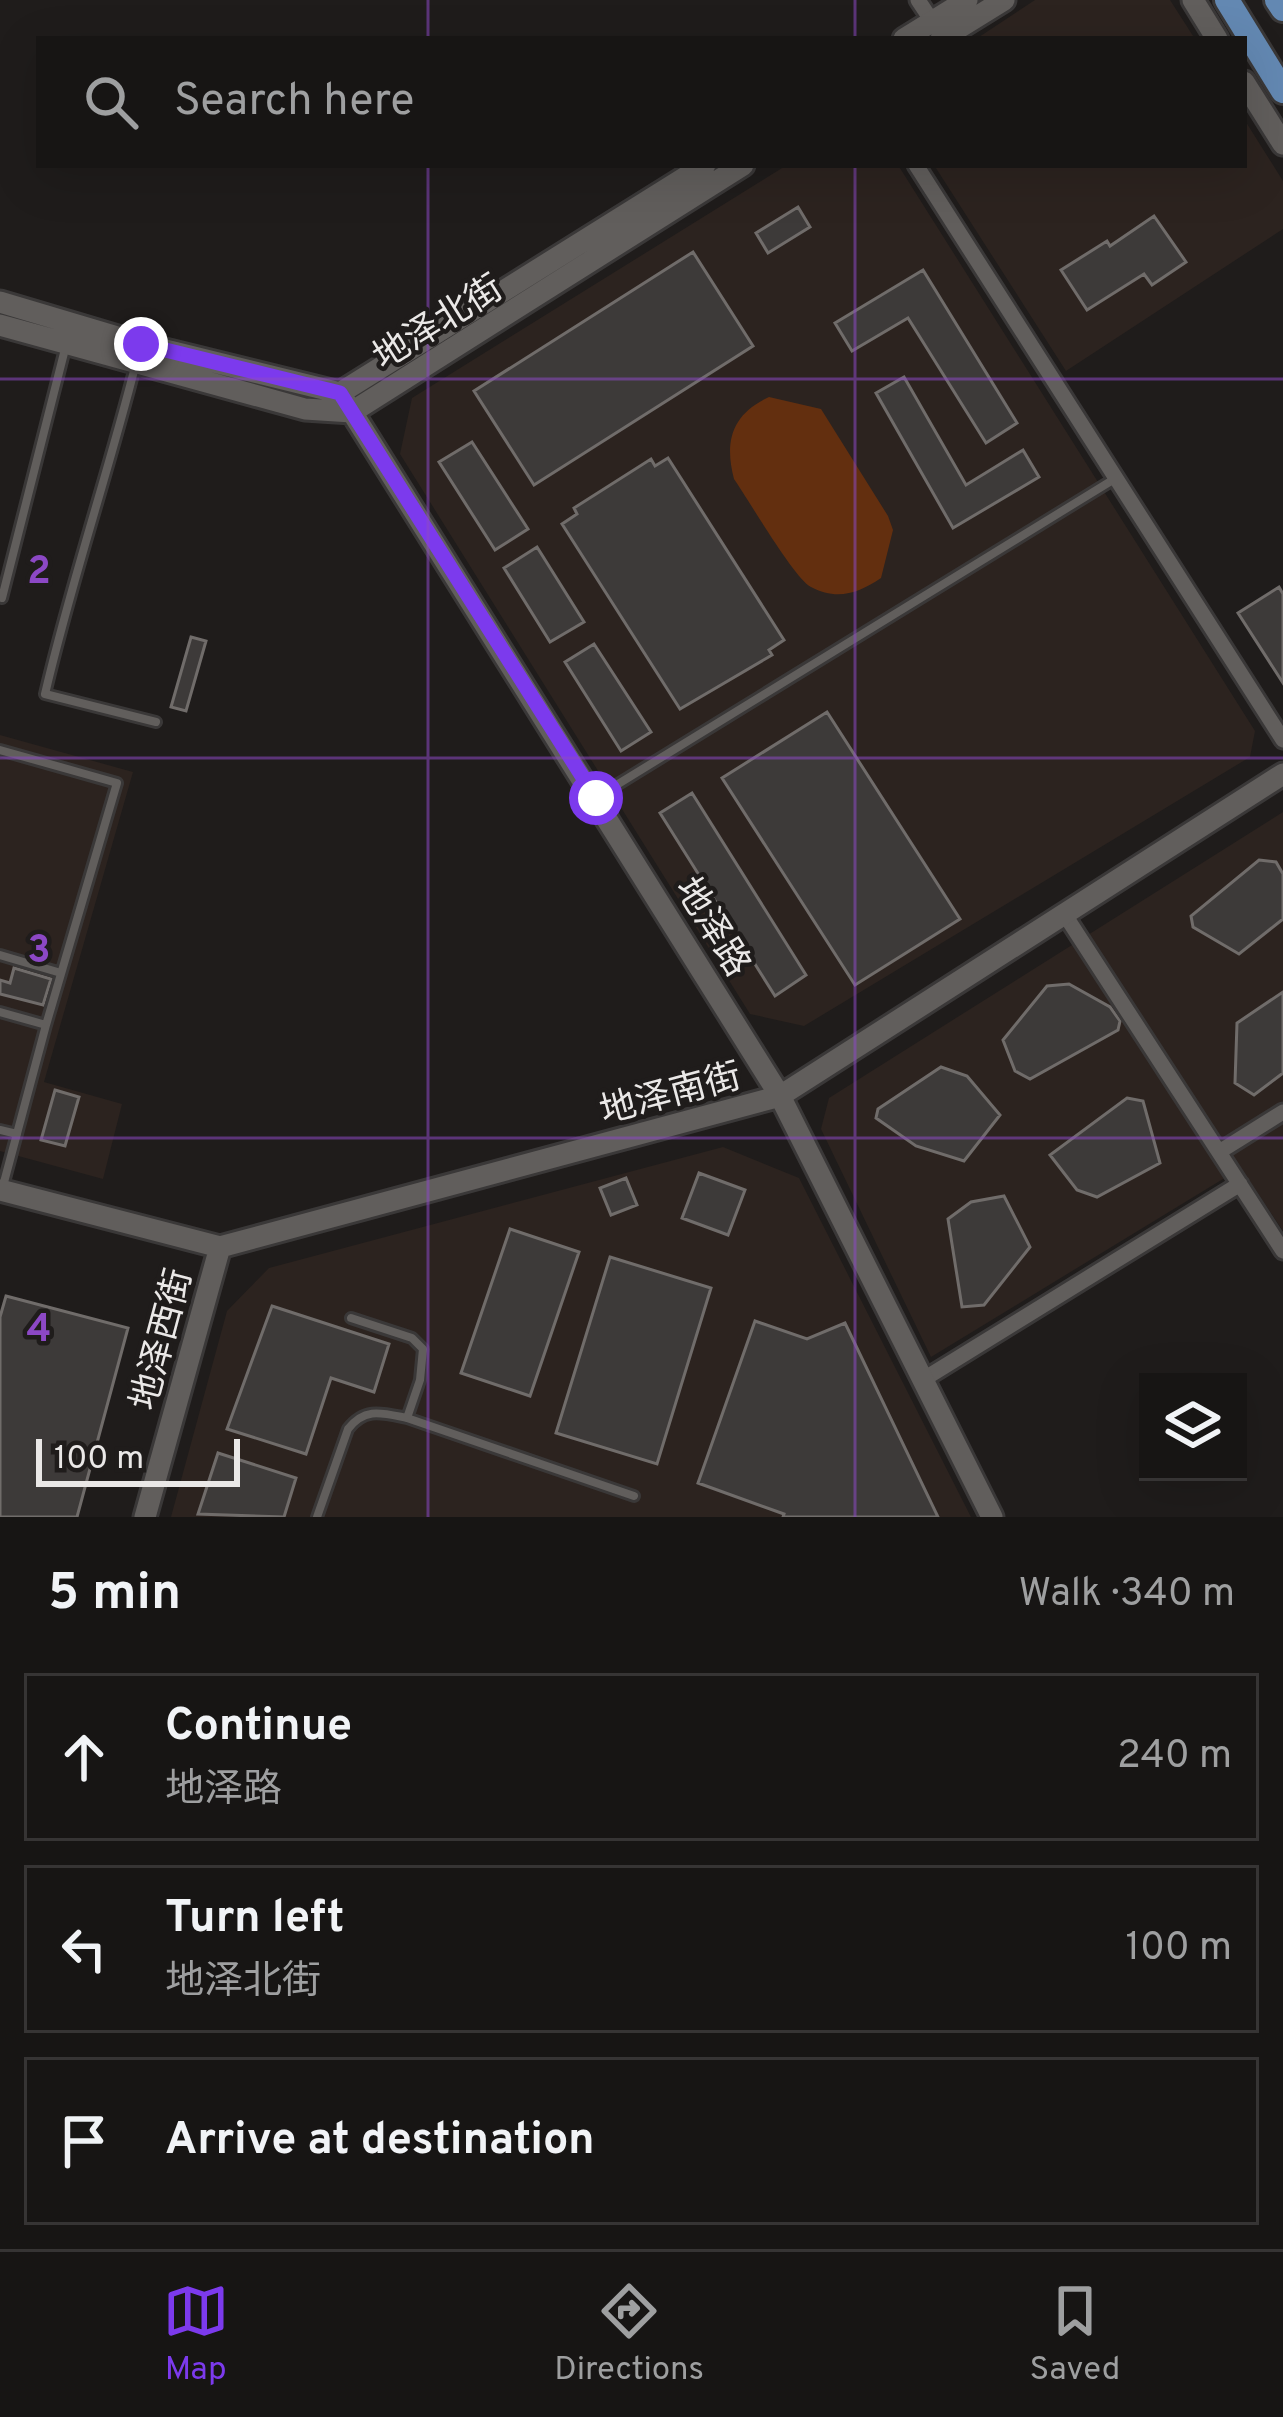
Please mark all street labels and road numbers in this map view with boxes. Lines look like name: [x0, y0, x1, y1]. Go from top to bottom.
street label: 地泽北街: [366, 267, 512, 382]
street label: 地泽路: [662, 870, 759, 986]
street label: 地泽南街: [596, 1055, 747, 1137]
street label: 地泽西街: [123, 1265, 205, 1416]

